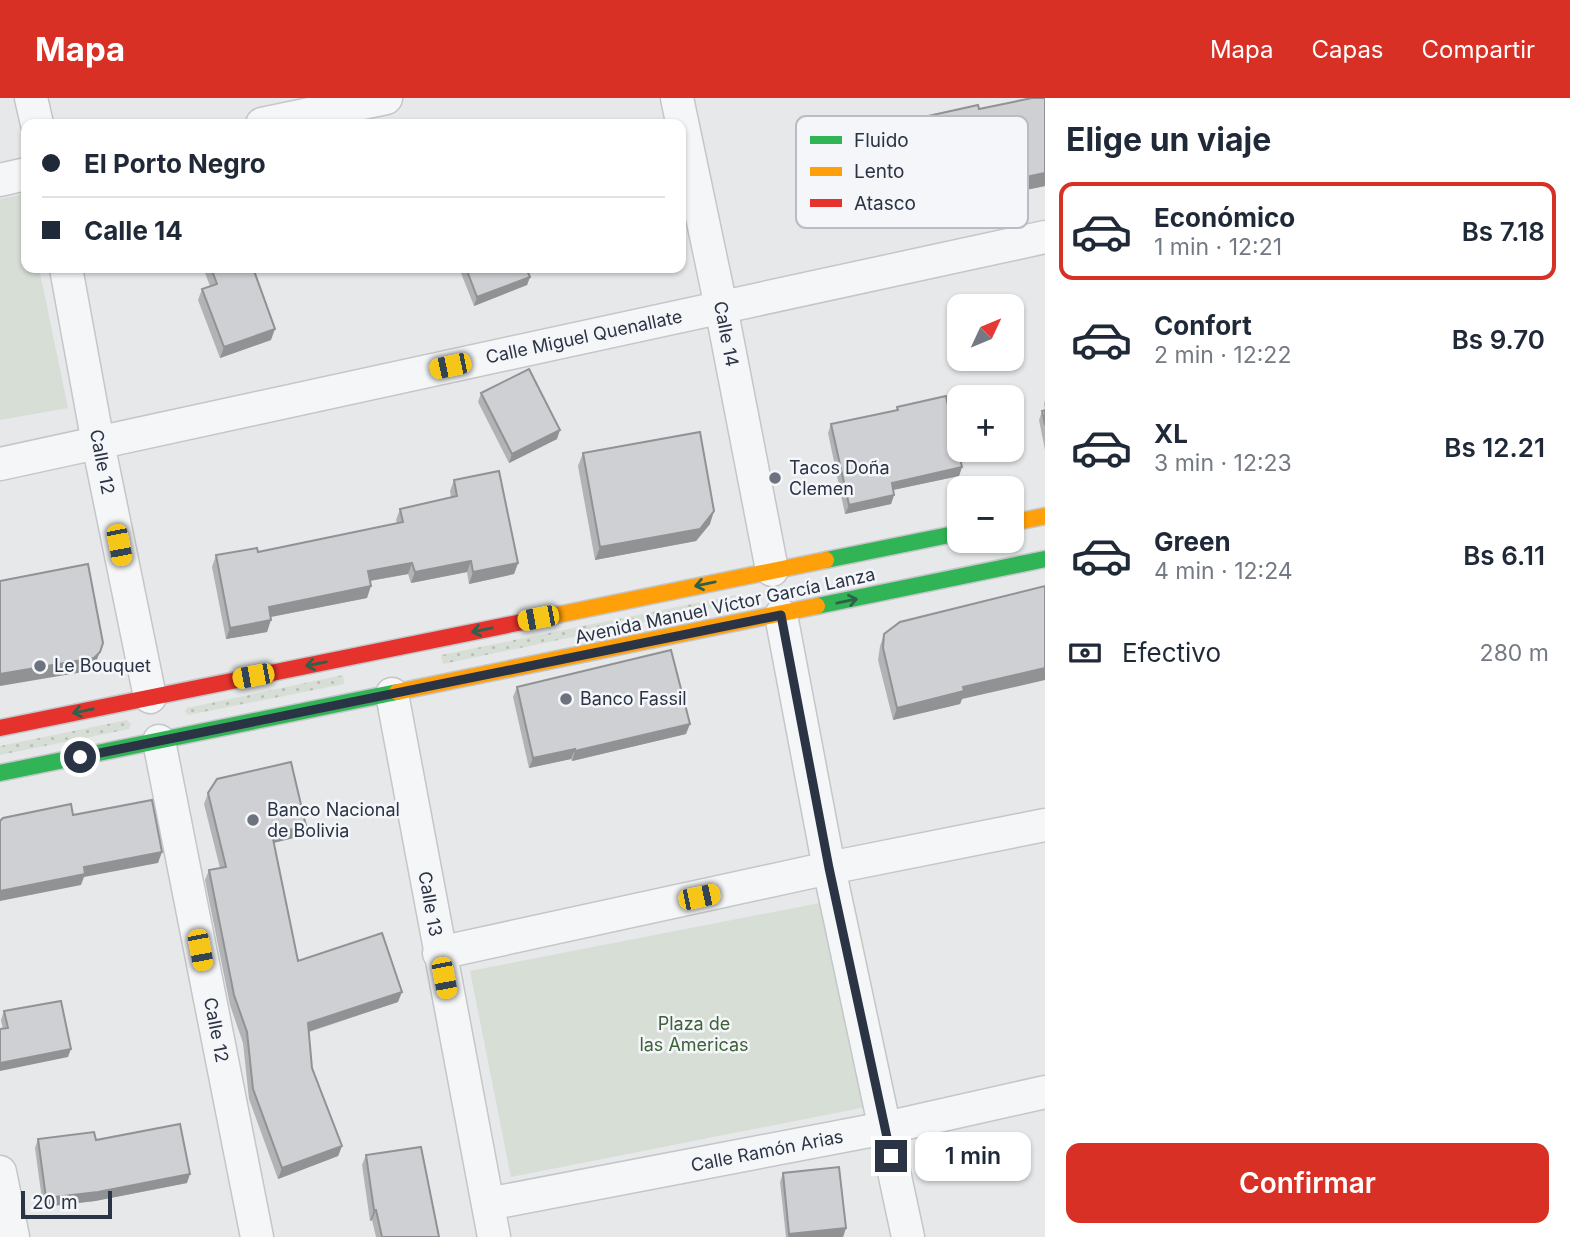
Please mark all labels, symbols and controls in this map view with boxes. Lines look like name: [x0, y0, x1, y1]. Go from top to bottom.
text: Mapa: [35, 29, 125, 69]
text: Mapa: [1210, 35, 1273, 64]
text: Capas: [1311, 35, 1384, 64]
text: Compartir: [1422, 35, 1535, 64]
legend: [796, 116, 1028, 228]
text: Elige un viaje: [1066, 120, 1271, 159]
text: Fluido: [854, 129, 909, 152]
text: El Porto Negro: [84, 148, 266, 179]
text: Lento: [854, 160, 904, 183]
text: Atasco: [854, 192, 916, 215]
icon: car: [1070, 200, 1133, 263]
text: Económico: [1154, 202, 1295, 233]
text: Calle 14: [84, 215, 183, 246]
text: Bs 7.18: [1462, 216, 1545, 247]
text: 1 min · 12:21: [1154, 233, 1282, 261]
north arrow: [947, 294, 1024, 371]
map controls: [947, 294, 1024, 553]
street label: Calle 14: [710, 299, 743, 369]
street label: Calle Miguel Quenallate: [484, 305, 684, 368]
icon: car: [1070, 308, 1133, 371]
text: Confort: [1154, 310, 1252, 341]
text: Bs 9.70: [1452, 324, 1545, 355]
text: 2 min · 12:22: [1154, 341, 1291, 369]
car: [428, 351, 473, 381]
button: +: [947, 385, 1024, 462]
icon: car: [1070, 416, 1133, 479]
text: XL: [1154, 418, 1188, 449]
street label: Calle 12: [86, 428, 119, 496]
text: Bs 12.21: [1444, 432, 1545, 463]
text: 3 min · 12:23: [1154, 449, 1292, 477]
place label: Tacos Doña Clemen: [789, 457, 890, 499]
marker: Tacos Doña Clemen: [767, 470, 783, 486]
button: −: [947, 476, 1024, 553]
car: [105, 522, 134, 568]
icon: car: [1070, 524, 1133, 587]
text: Green: [1154, 526, 1231, 557]
text: Bs 6.11: [1463, 540, 1545, 571]
text: 4 min · 12:24: [1154, 557, 1293, 585]
street label: Avenida Manuel Víctor García Lanza: [573, 563, 877, 648]
one-way arrow: [694, 577, 717, 591]
one-way arrow: [835, 593, 858, 607]
car: [516, 604, 561, 632]
one-way arrow: [471, 623, 494, 637]
icon: cash: [1066, 634, 1104, 672]
text: Efectivo: [1122, 637, 1221, 668]
text: 280 m: [1480, 639, 1549, 667]
place label: Le Bouquet: [54, 655, 151, 676]
one-way arrow: [305, 657, 328, 671]
marker: Le Bouquet: [32, 658, 48, 674]
car: [231, 662, 276, 690]
place label: Banco Fassil: [580, 688, 687, 709]
marker: Banco Fassil: [558, 691, 574, 707]
one-way arrow: [72, 705, 95, 719]
route start: [64, 741, 96, 773]
place label: Banco Nacional de Bolivia: [267, 799, 400, 841]
marker: Banco Nacional de Bolivia: [245, 812, 261, 828]
street label: Calle 13: [414, 870, 447, 938]
car: [677, 882, 722, 912]
car: [186, 927, 215, 973]
car: [430, 955, 459, 1001]
street label: Calle 12: [200, 996, 233, 1064]
park label: Plaza de las Americas: [639, 1013, 749, 1055]
street label: Calle Ramón Arias: [689, 1125, 845, 1176]
callout: 1 min: [916, 1132, 1031, 1180]
route end: [875, 1140, 907, 1172]
text: 1 min: [945, 1142, 1001, 1170]
button: Confirmar: [1066, 1143, 1549, 1223]
scale bar: [21, 1188, 112, 1220]
text: 20 m: [32, 1191, 78, 1214]

